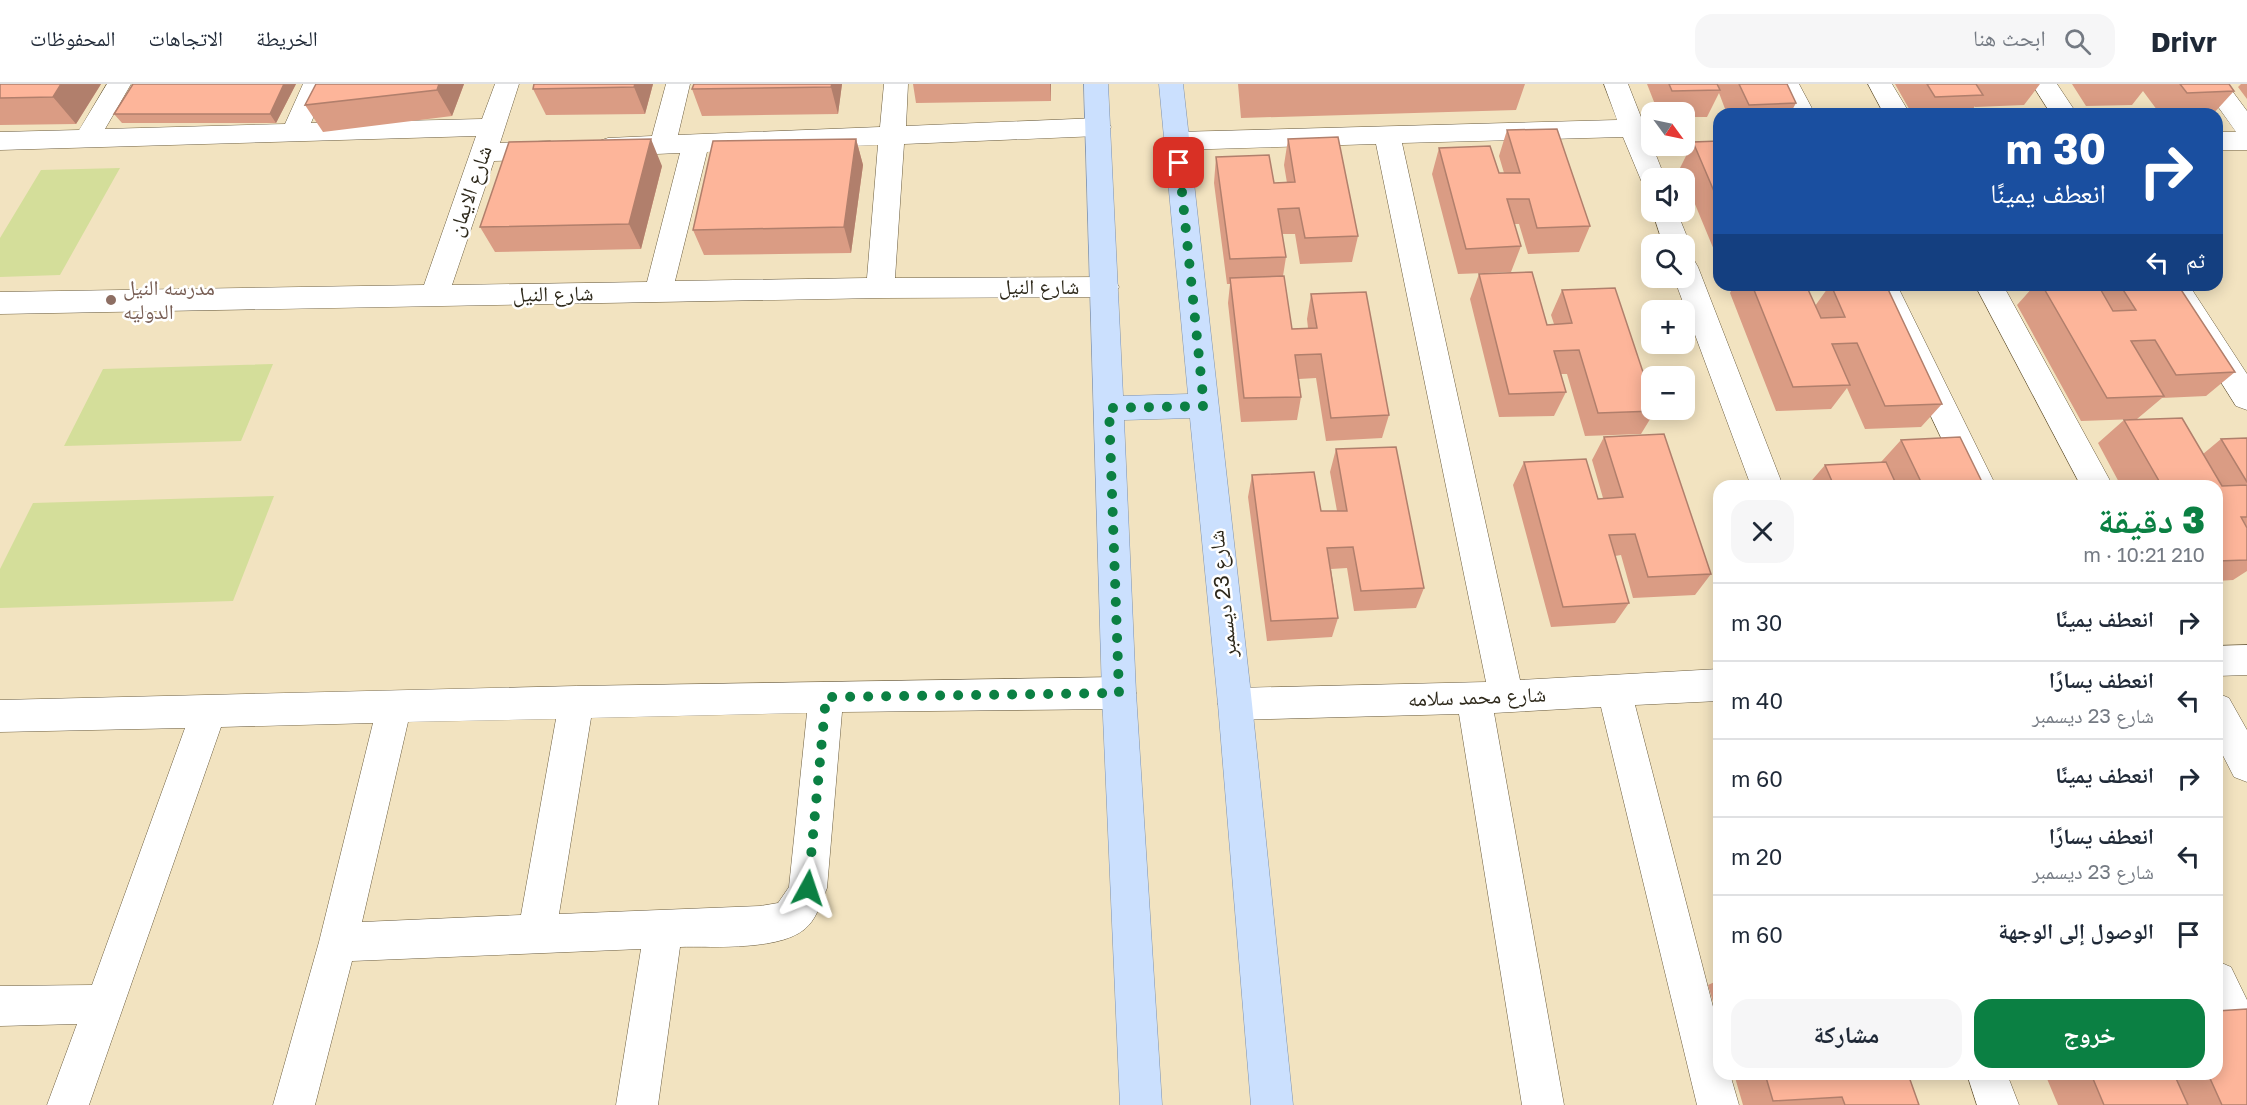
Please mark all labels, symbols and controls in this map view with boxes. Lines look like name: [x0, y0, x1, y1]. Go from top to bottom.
search box: [1695, 14, 2115, 68]
text: ابحث هنا: [1973, 24, 2046, 51]
text: المحفوظات: [30, 25, 115, 51]
text: الاتجاهات: [148, 25, 223, 51]
text: الخريطة: [256, 25, 318, 51]
icon: search: [2061, 25, 2094, 58]
text: Drivr: [2151, 25, 2217, 58]
north arrow: [1641, 102, 1695, 156]
map controls: [1641, 102, 1695, 420]
text: 30 m: [2006, 123, 2106, 173]
icon: right: [2127, 132, 2205, 210]
pin: [1153, 137, 1204, 188]
street label: شارع الايمان: [441, 142, 498, 240]
icon: arrive: [1162, 146, 1195, 179]
button: sound: [1641, 168, 1695, 222]
text: انعطف يمينًا: [1990, 177, 2106, 209]
button: search: [1641, 234, 1695, 288]
icon: left: [2141, 246, 2174, 279]
text: ثم: [2186, 246, 2205, 273]
street label: شارع النيل: [999, 273, 1079, 300]
place label: مدرسه النيل الدوليه: [123, 274, 215, 324]
street label: شارع النيل: [512, 279, 594, 308]
marker: مدرسه النيل الدوليه: [104, 293, 118, 307]
button: +: [1641, 300, 1695, 354]
button: −: [1641, 366, 1695, 420]
text: 3 دقيقة: [2098, 498, 2205, 541]
button: close: [1731, 500, 1794, 563]
street label: شارع 23 ديسمبر: [1202, 529, 1243, 660]
text: 210 m · 10:21: [2083, 542, 2205, 566]
text: انعطف يمينًا: [2055, 605, 2154, 632]
icon: right: [2172, 606, 2205, 639]
text: 30 m: [1731, 609, 1783, 636]
text: انعطف يسارًا: [2049, 666, 2154, 693]
street label: شارع محمد سلامه: [1407, 681, 1547, 712]
icon: left: [2172, 684, 2205, 717]
text: 40 m: [1731, 687, 1783, 714]
text: شارع 23 ديسمبر: [2032, 703, 2154, 727]
text: انعطف يمينًا: [2055, 761, 2154, 788]
icon: right: [2172, 762, 2205, 795]
text: 60 m: [1731, 765, 1783, 792]
text: انعطف يسارًا: [2049, 822, 2154, 849]
icon: left: [2172, 840, 2205, 873]
text: 20 m: [1731, 843, 1782, 870]
position arrow: [776, 856, 840, 920]
text: شارع 23 ديسمبر: [2032, 859, 2154, 883]
text: الوصول إلى الوجهة: [1998, 917, 2154, 944]
icon: arrive: [2172, 918, 2205, 951]
text: 60 m: [1731, 921, 1783, 948]
button: مشاركة: [1731, 999, 1962, 1068]
button: خروج: [1974, 999, 2205, 1068]

